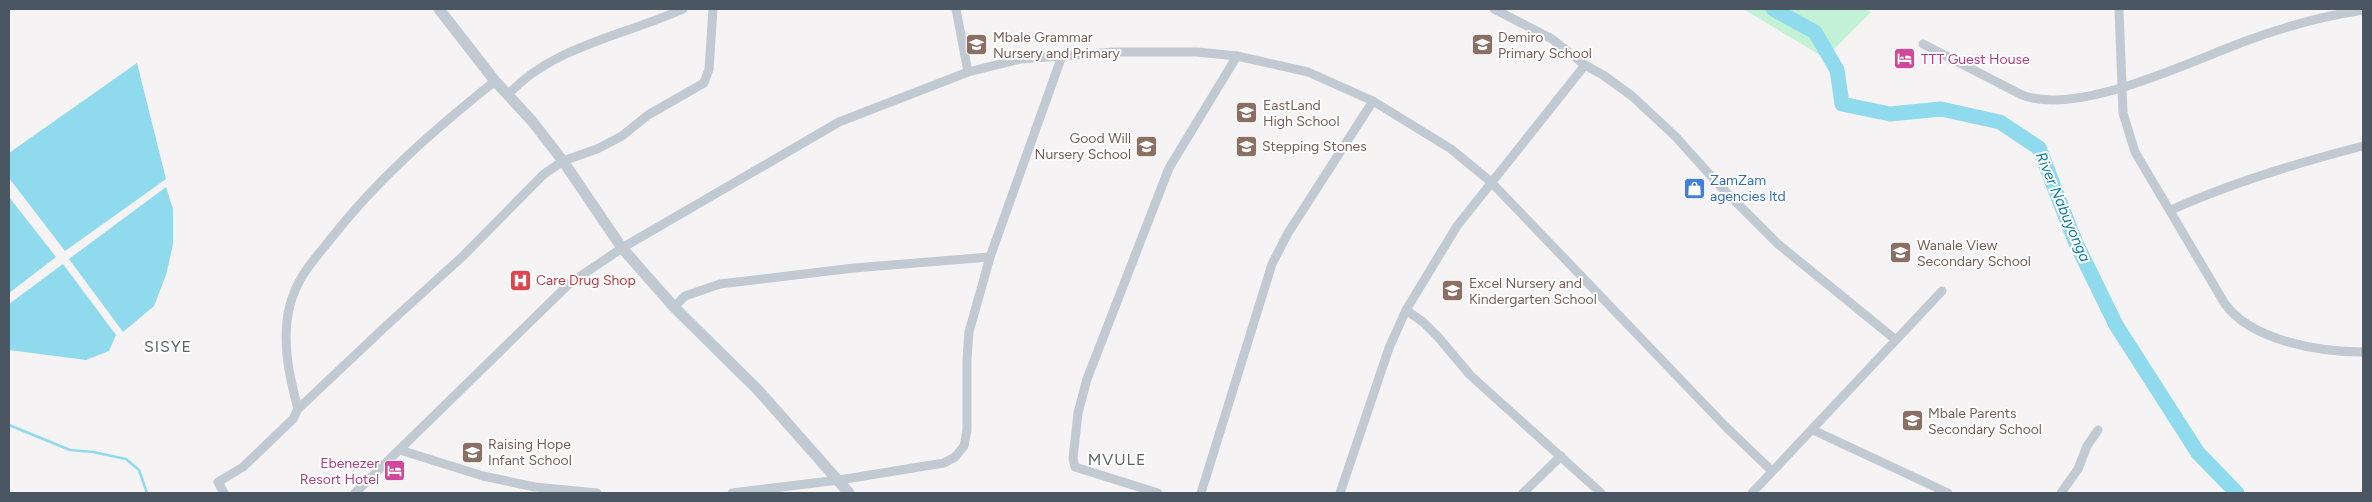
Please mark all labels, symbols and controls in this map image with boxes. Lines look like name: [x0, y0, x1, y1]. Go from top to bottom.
place label: Mbale Grammar Nursery and Primary: [993, 29, 1121, 62]
place label: Demiro Primary School: [1498, 29, 1592, 62]
school or university icon: Mbale Grammar Nursery and Primary: [965, 33, 989, 57]
school or university icon: Demiro Primary School: [1470, 33, 1494, 57]
hotel icon: TTT Guest House: [1893, 47, 1917, 71]
place label: TTT Guest House: [1921, 51, 2030, 68]
place label: EastLand High School: [1263, 97, 1340, 130]
school or university icon: EastLand High School: [1235, 101, 1259, 125]
place label: Good Will Nursery School: [1035, 130, 1131, 163]
school or university icon: Good Will Nursery School: [1135, 134, 1159, 158]
school or university icon: Stepping Stones: [1234, 134, 1258, 158]
place label: Stepping Stones: [1262, 138, 1367, 155]
water label: River Nabuyonga: [2032, 149, 2094, 265]
place label: ZamZam agencies ltd: [1710, 172, 1786, 205]
shop icon: ZamZam agencies ltd: [1682, 176, 1706, 200]
place label: Wanale View Secondary School: [1917, 237, 2031, 270]
school or university icon: Wanale View Secondary School: [1889, 241, 1913, 265]
hospital icon: Care Drug Shop: [508, 268, 532, 292]
place label: Care Drug Shop: [536, 272, 636, 289]
place label: Excel Nursery and Kindergarten School: [1469, 275, 1597, 308]
school or university icon: Excel Nursery and Kindergarten School: [1441, 279, 1465, 303]
district label: SISYE: [144, 337, 192, 356]
place label: Mbale Parents Secondary School: [1928, 405, 2042, 438]
school or university icon: Mbale Parents Secondary School: [1900, 409, 1924, 433]
place label: Raising Hope Infant School: [488, 436, 572, 469]
school or university icon: Raising Hope Infant School: [460, 440, 484, 464]
district label: MVULE: [1088, 450, 1146, 469]
place label: Ebenezer Resort Hotel: [300, 455, 379, 488]
hotel icon: Ebenezer Resort Hotel: [383, 459, 407, 483]

